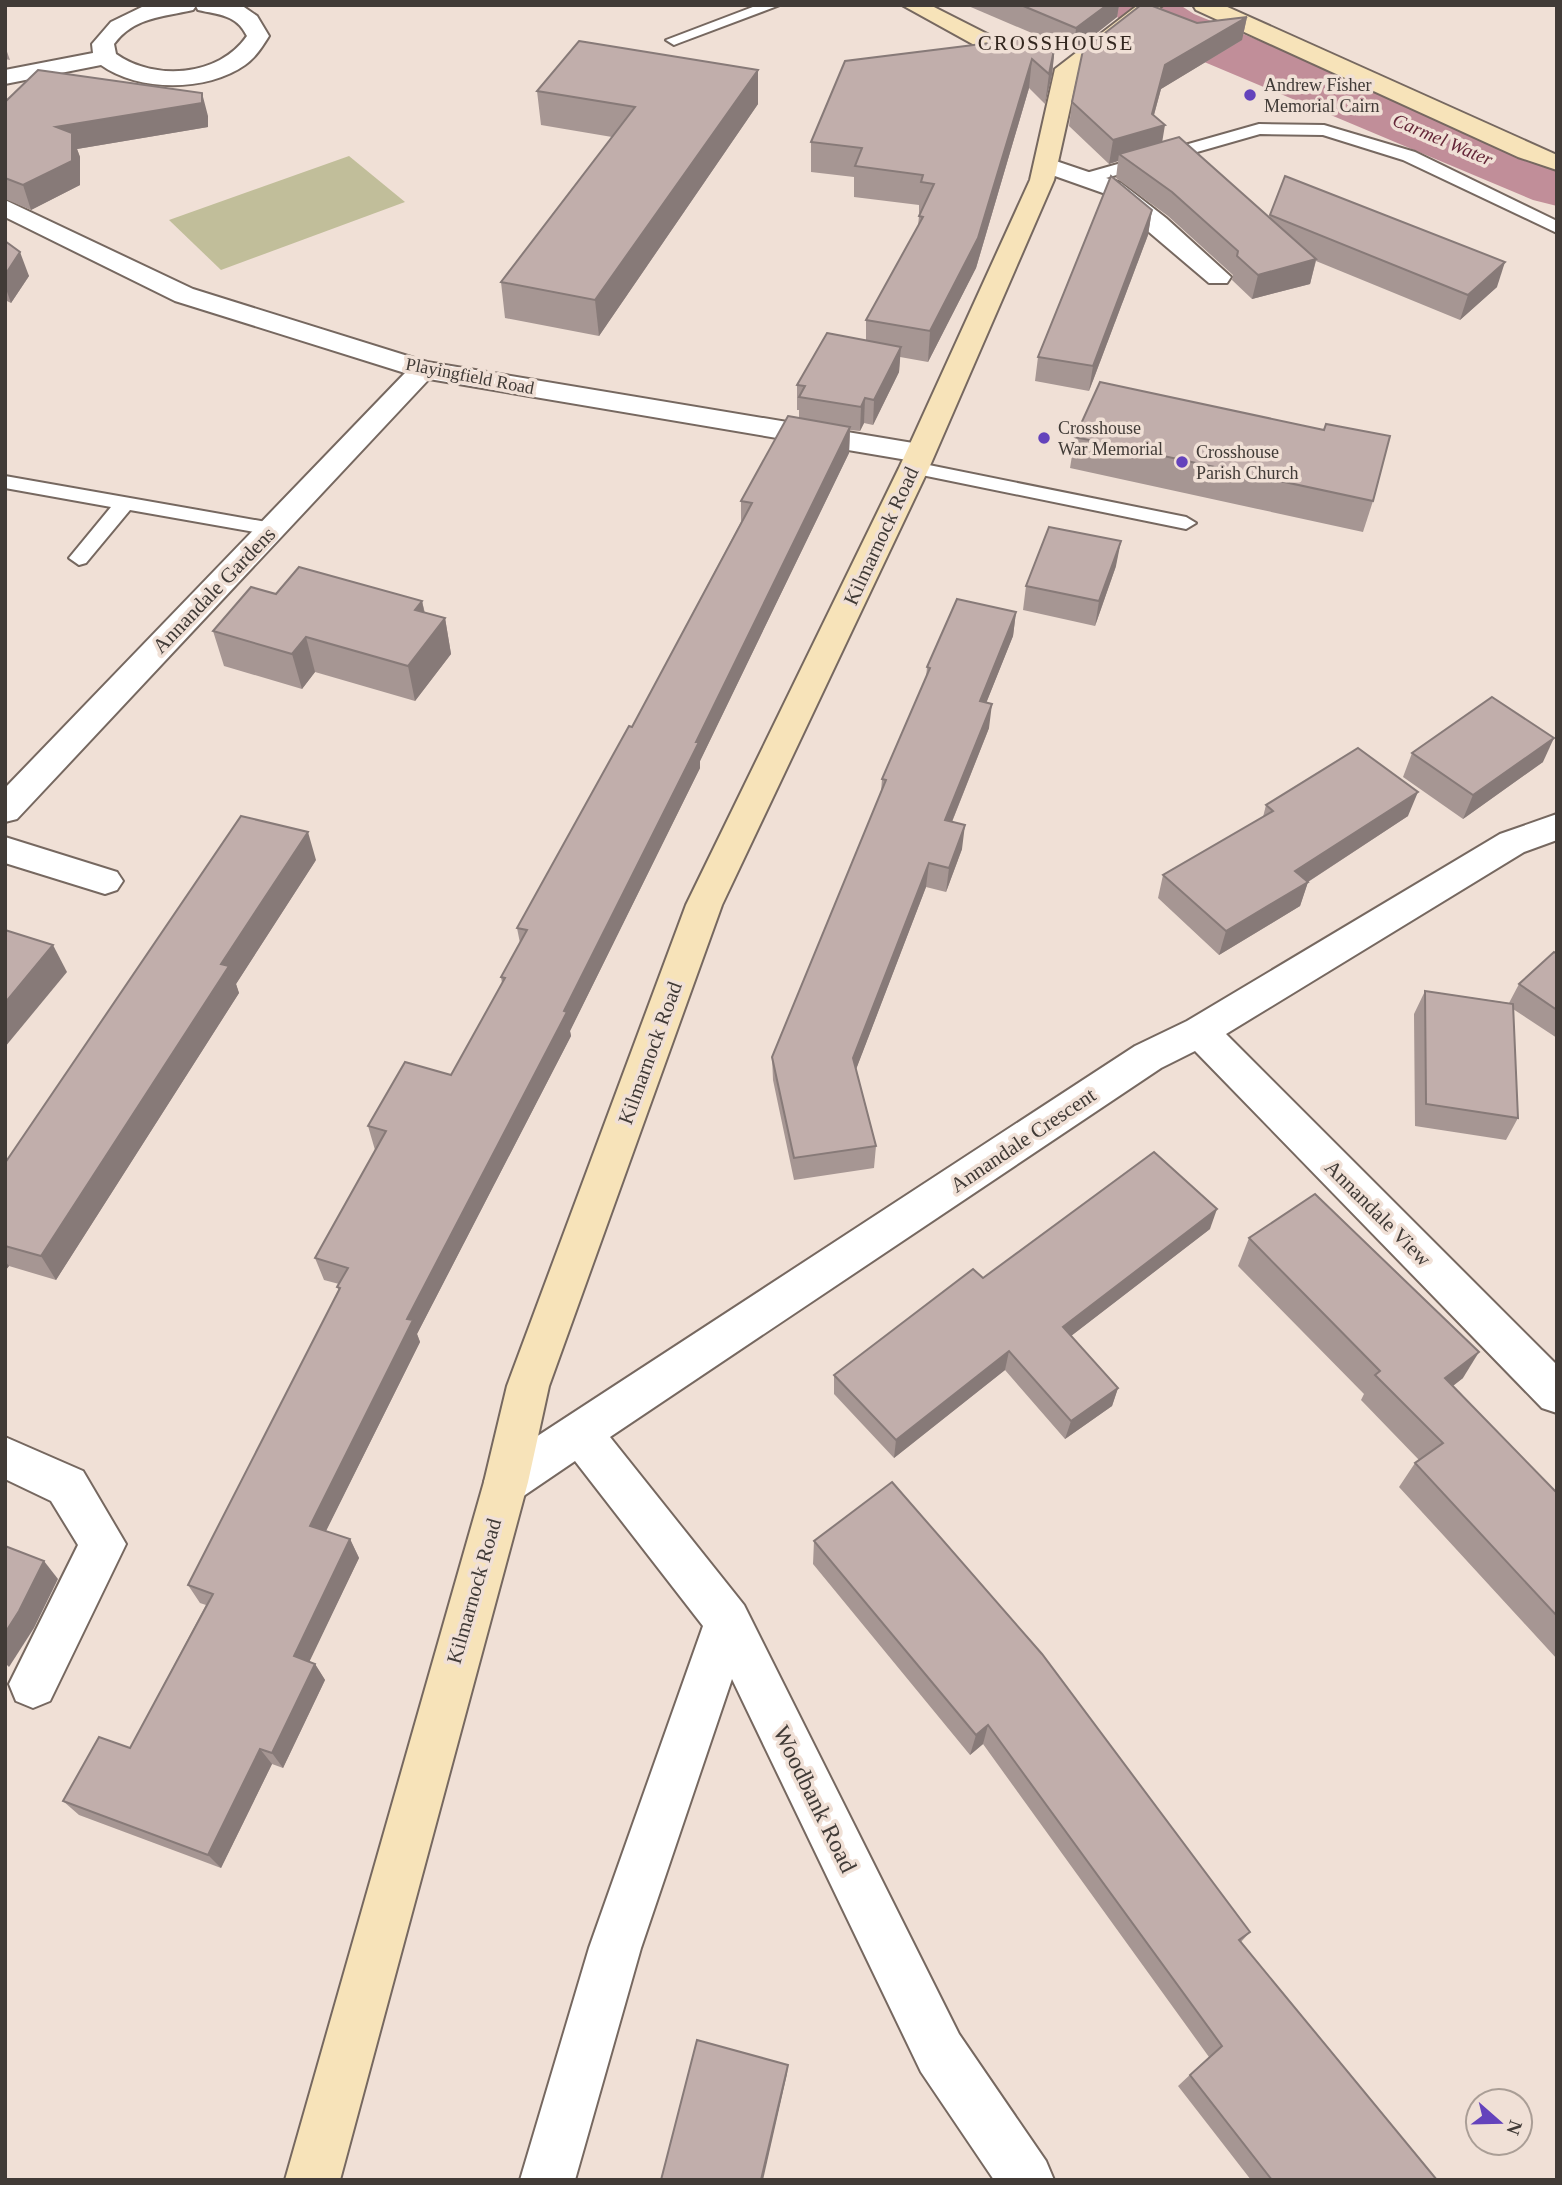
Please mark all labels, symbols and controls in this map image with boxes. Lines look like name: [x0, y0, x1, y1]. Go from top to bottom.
district label: CROSSHOUSE: [978, 31, 1134, 55]
place label: Andrew Fisher Memorial Cairn: [1264, 75, 1379, 116]
marker: Andrew Fisher Memorial Cairn: [1242, 87, 1258, 103]
water label: Carmel Water: [1390, 109, 1496, 170]
street label: Playingfield Road: [404, 354, 536, 398]
place label: Crosshouse War Memorial: [1058, 418, 1163, 459]
marker: Crosshouse War Memorial: [1036, 430, 1052, 446]
place label: Crosshouse Parish Church: [1196, 442, 1299, 483]
marker: Crosshouse Parish Church: [1174, 454, 1190, 470]
street label: Kilmarnock Road: [838, 463, 924, 609]
street label: Annandale Gardens: [148, 522, 280, 658]
street label: Kilmarnock Road: [613, 978, 687, 1128]
street label: Annandale Crescent: [946, 1083, 1100, 1197]
street label: Annandale View: [1320, 1155, 1437, 1272]
street label: Kilmarnock Road: [442, 1515, 506, 1666]
street label: Woodbank Road: [768, 1721, 862, 1877]
north arrow: [1464, 2087, 1534, 2157]
text: N: [1502, 2118, 1527, 2138]

